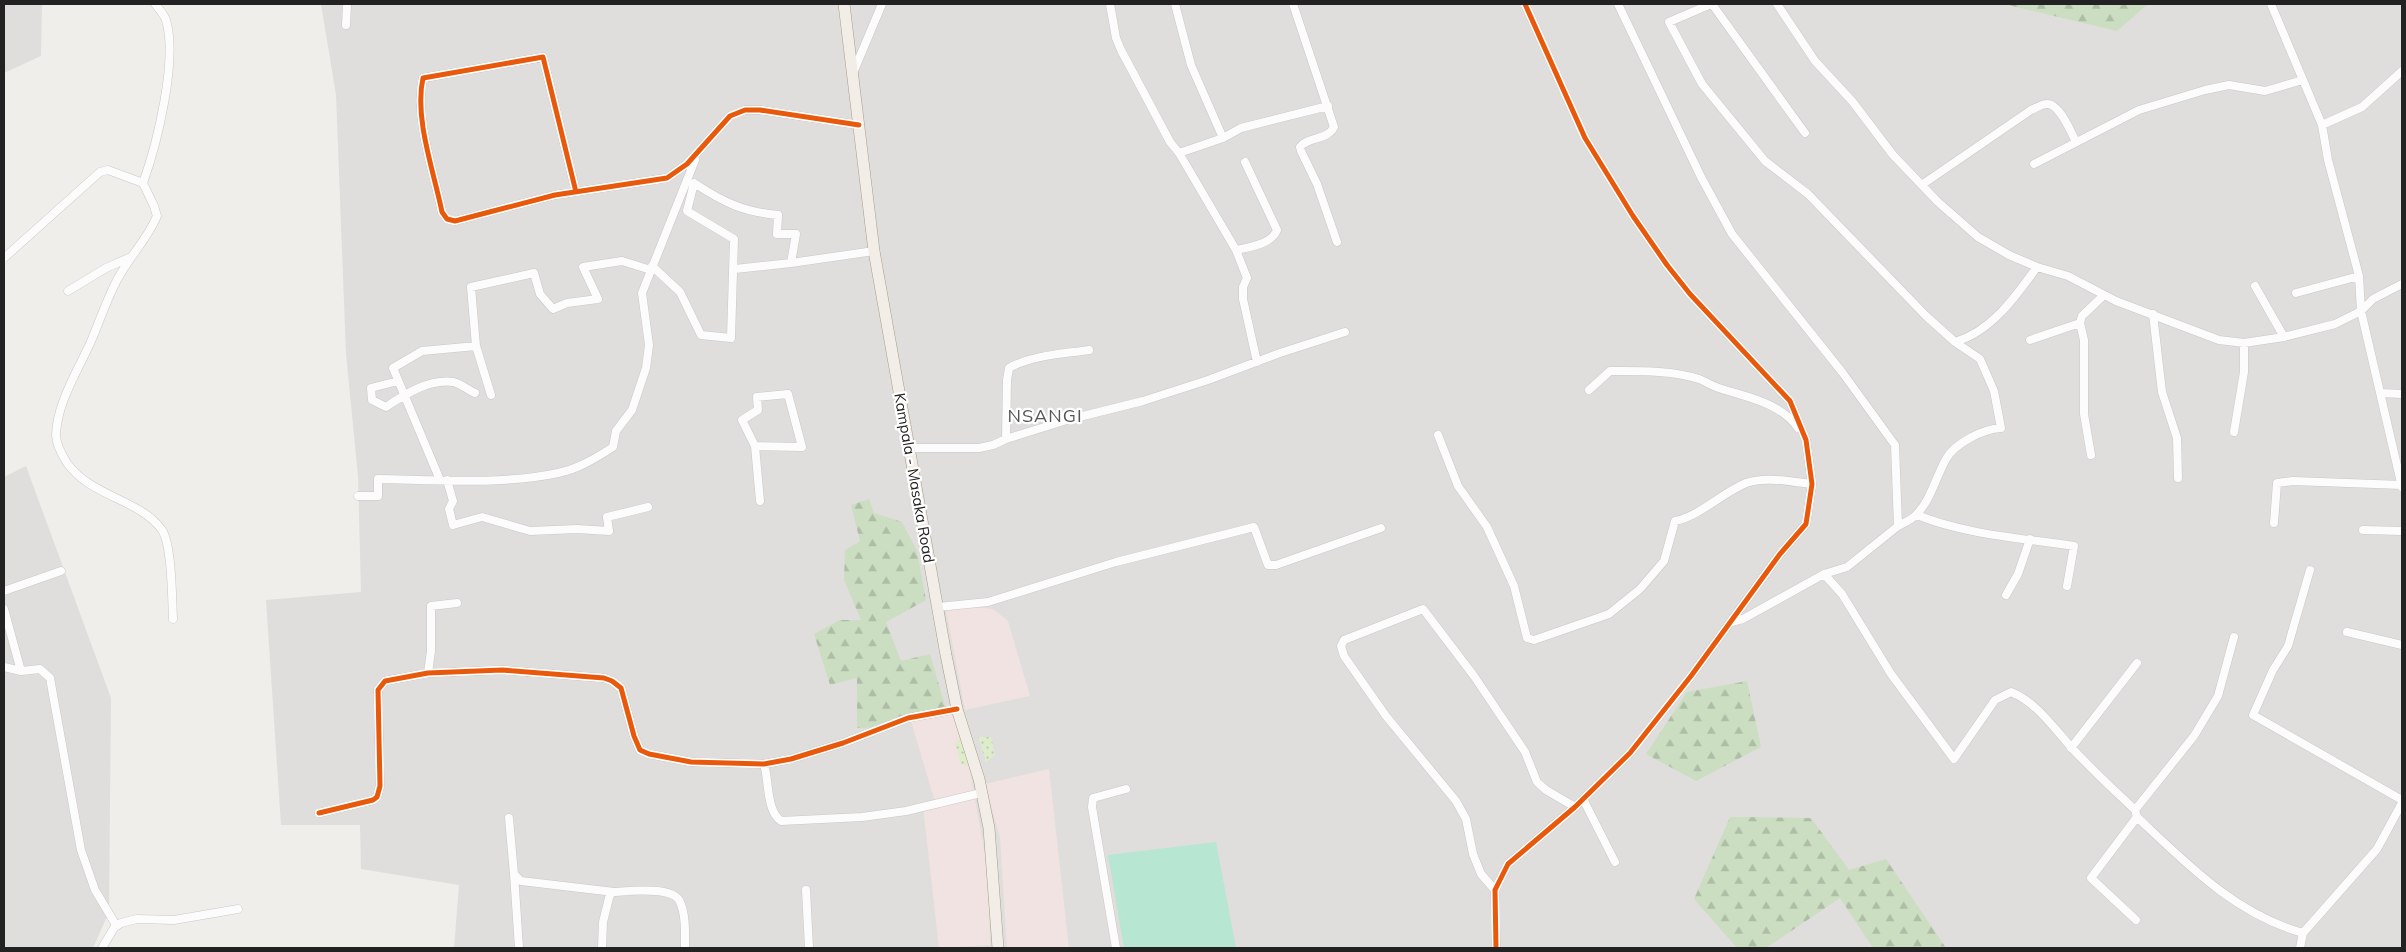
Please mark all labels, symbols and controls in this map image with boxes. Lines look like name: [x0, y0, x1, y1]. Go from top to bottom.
street label: Kampala - Masaka Road: [890, 391, 939, 564]
district label: NSANGI: [1007, 404, 1083, 427]

